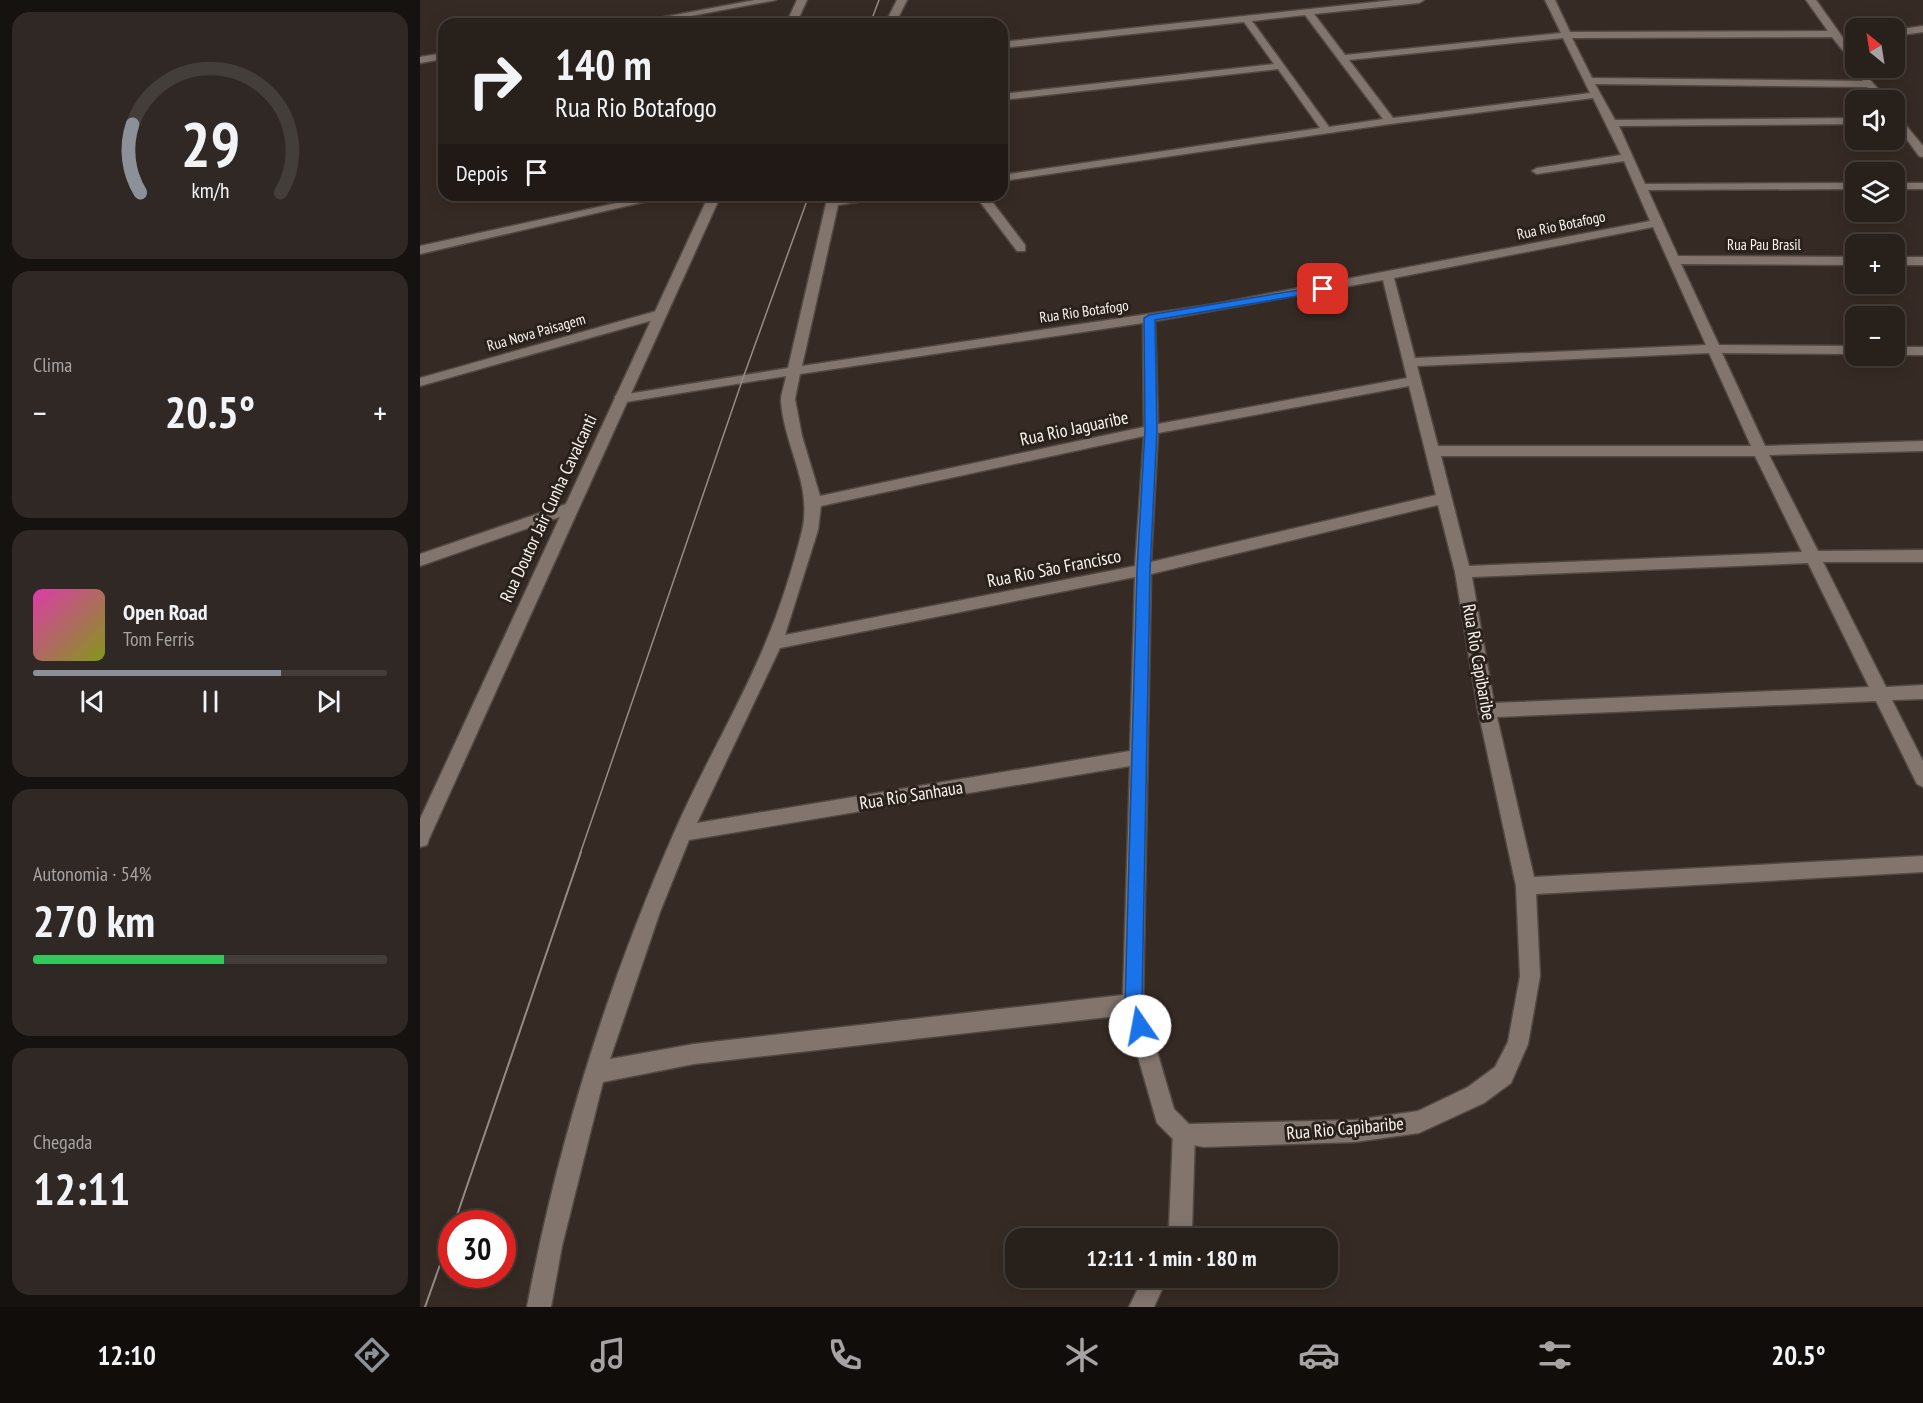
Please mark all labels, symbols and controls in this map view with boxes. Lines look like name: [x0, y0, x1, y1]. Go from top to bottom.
north arrow: [1845, 18, 1905, 78]
map controls: [1845, 18, 1905, 366]
text: 140 m: [555, 37, 652, 92]
icon: right: [456, 42, 534, 120]
text: Rua Rio Botafogo: [555, 90, 717, 124]
button: sound: [1845, 90, 1905, 150]
text: 29: [180, 103, 240, 184]
icon: arrive: [520, 156, 553, 189]
text: Depois: [456, 159, 508, 187]
button: layers: [1845, 162, 1905, 222]
text: km/h: [191, 176, 229, 204]
street label: Rua Rio Botafogo: [1515, 206, 1607, 244]
button: +: [1845, 234, 1905, 294]
street label: Rua Pau Brasil: [1727, 235, 1801, 254]
pin: [1297, 263, 1348, 314]
icon: arrive: [1306, 272, 1339, 305]
street label: Rua Rio Botafogo: [1038, 295, 1130, 327]
button: −: [1845, 306, 1905, 366]
street label: Rua Nova Paisagem: [485, 309, 587, 355]
text: Clima: [33, 352, 72, 378]
text: 20.5°: [165, 382, 255, 440]
text: −: [33, 391, 47, 434]
text: +: [373, 391, 387, 434]
street label: Rua Rio Jaguaribe: [1018, 405, 1130, 451]
street label: Rua Doutor Jair Cunha Cavalcanti: [494, 410, 602, 606]
street label: Rua Rio São Francisco: [985, 544, 1123, 592]
text: Open Road: [123, 598, 208, 626]
street label: Rua Rio Capibaribe: [1457, 602, 1501, 722]
text: Tom Ferris: [123, 626, 194, 652]
icon: previous: [76, 685, 109, 718]
icon: pause: [194, 685, 227, 718]
icon: next: [312, 685, 345, 718]
street label: Rua Rio Sanhaua: [858, 775, 964, 815]
text: Autonomia · 54%: [33, 861, 151, 887]
text: 270 km: [33, 891, 155, 949]
position arrow: [1108, 994, 1172, 1058]
street label: Rua Rio Capibaribe: [1285, 1111, 1405, 1145]
text: Chegada: [33, 1129, 92, 1155]
text: 12:11: [33, 1159, 130, 1217]
speed limit sign: 30: [438, 1210, 516, 1288]
text: 12:11 · 1 min · 180 m: [1086, 1244, 1257, 1272]
icon: directions: [351, 1334, 393, 1376]
icon: music: [587, 1334, 629, 1376]
icon: phone: [824, 1334, 866, 1376]
icon: climate: [1061, 1334, 1103, 1376]
icon: car: [1298, 1334, 1340, 1376]
icon: filters: [1534, 1334, 1576, 1376]
text: 12:10: [97, 1338, 156, 1372]
text: 20.5°: [1771, 1338, 1826, 1372]

